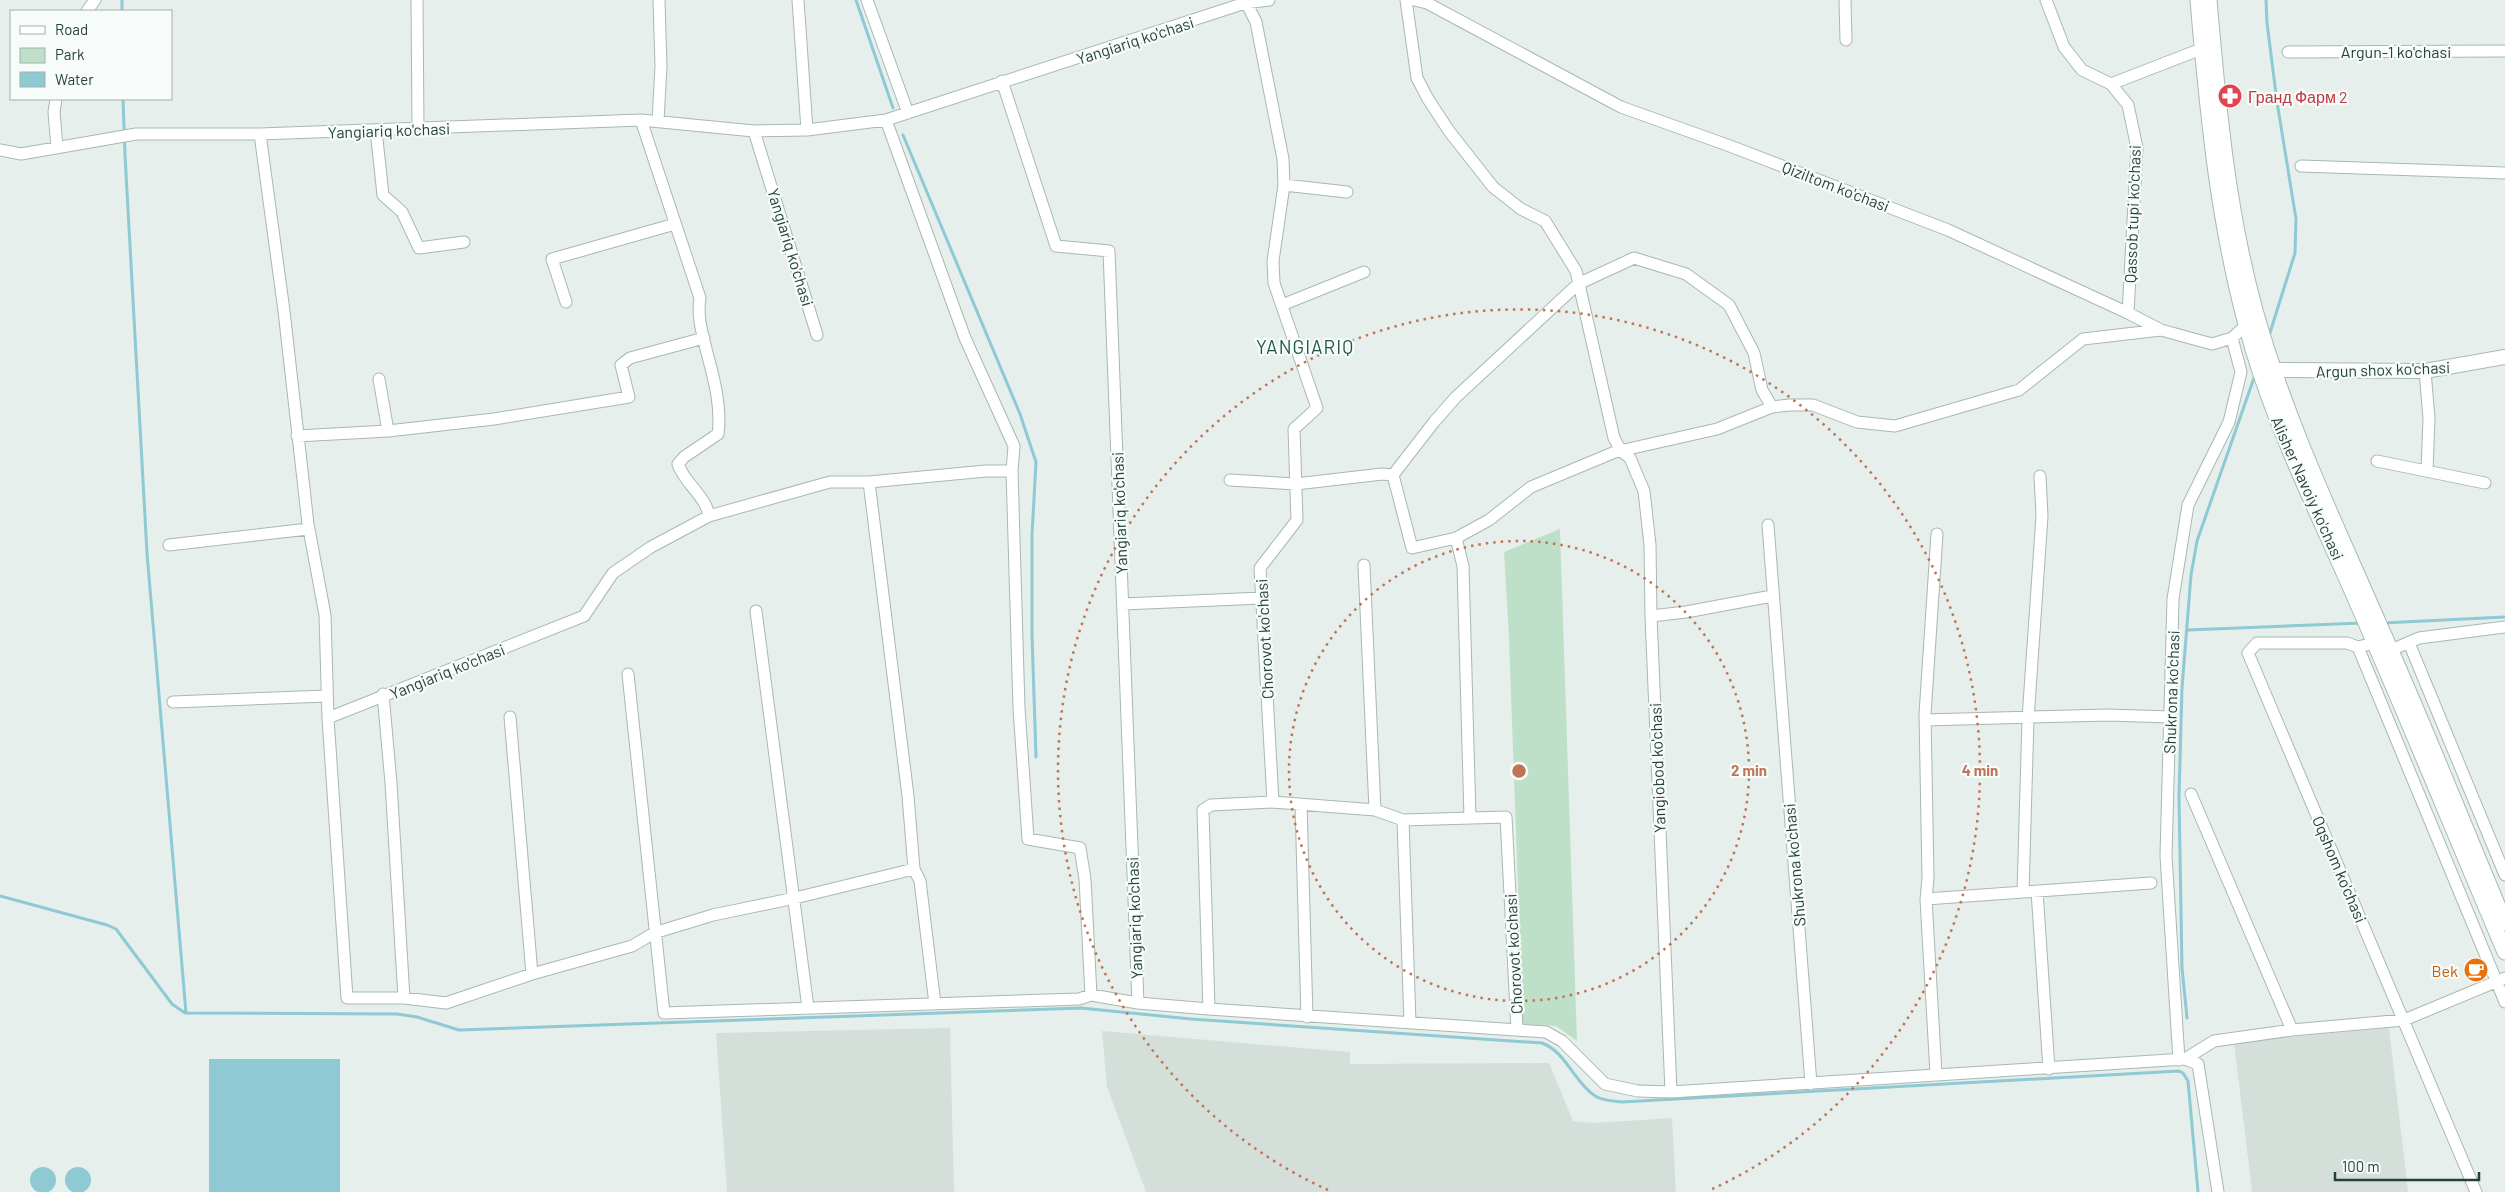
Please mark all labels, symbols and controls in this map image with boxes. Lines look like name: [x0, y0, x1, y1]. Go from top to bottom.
legend: [10, 10, 172, 100]
street label: Yangiariq ko'chasi: [1074, 12, 1196, 68]
text: Road: [55, 20, 88, 38]
street label: Argun-1 ko'chasi: [2341, 42, 2451, 61]
text: Park: [55, 45, 85, 63]
text: Water: [55, 70, 94, 88]
pharmacy icon: Гранд Фарм 2: [2217, 83, 2243, 109]
place label: Гранд Фарм 2: [2248, 87, 2348, 106]
street label: Yangiariq ko'chasi: [328, 118, 450, 142]
street label: Qassob tupi ko'chasi: [2120, 145, 2144, 283]
street label: Qiziltom ko'chasi: [1780, 157, 1892, 215]
street label: Yangiariq ko'chasi: [764, 186, 818, 308]
district label: YANGIARIQ: [1256, 335, 1354, 358]
street label: Argun shox ko'chasi: [2316, 357, 2450, 381]
street label: Alisher Navoiy ko'chasi: [2268, 413, 2348, 563]
street label: Yangiariq ko'chasi: [1107, 452, 1131, 574]
street label: Chorovot ko'chasi: [1251, 578, 1277, 700]
street label: Shukrona ko'chasi: [2159, 630, 2183, 754]
street label: Yangiariq ko'chasi: [387, 639, 507, 703]
street label: Yangiobod ko'chasi: [1645, 703, 1669, 833]
text: 2 min: [1731, 761, 1767, 779]
text: 4 min: [1962, 761, 1998, 779]
centre of rings: [1510, 762, 1528, 780]
street label: Shukrona ko'chasi: [1779, 803, 1809, 927]
street label: Oqshom ko'chasi: [2309, 813, 2371, 925]
street label: Yangiariq ko'chasi: [1122, 857, 1146, 979]
street label: Chorovot ko'chasi: [1500, 893, 1526, 1015]
cafe icon: Bek: [2463, 957, 2489, 983]
place label: Bek: [2431, 961, 2458, 980]
scale bar: [2335, 1150, 2479, 1182]
text: 100 m: [2342, 1157, 2380, 1175]

